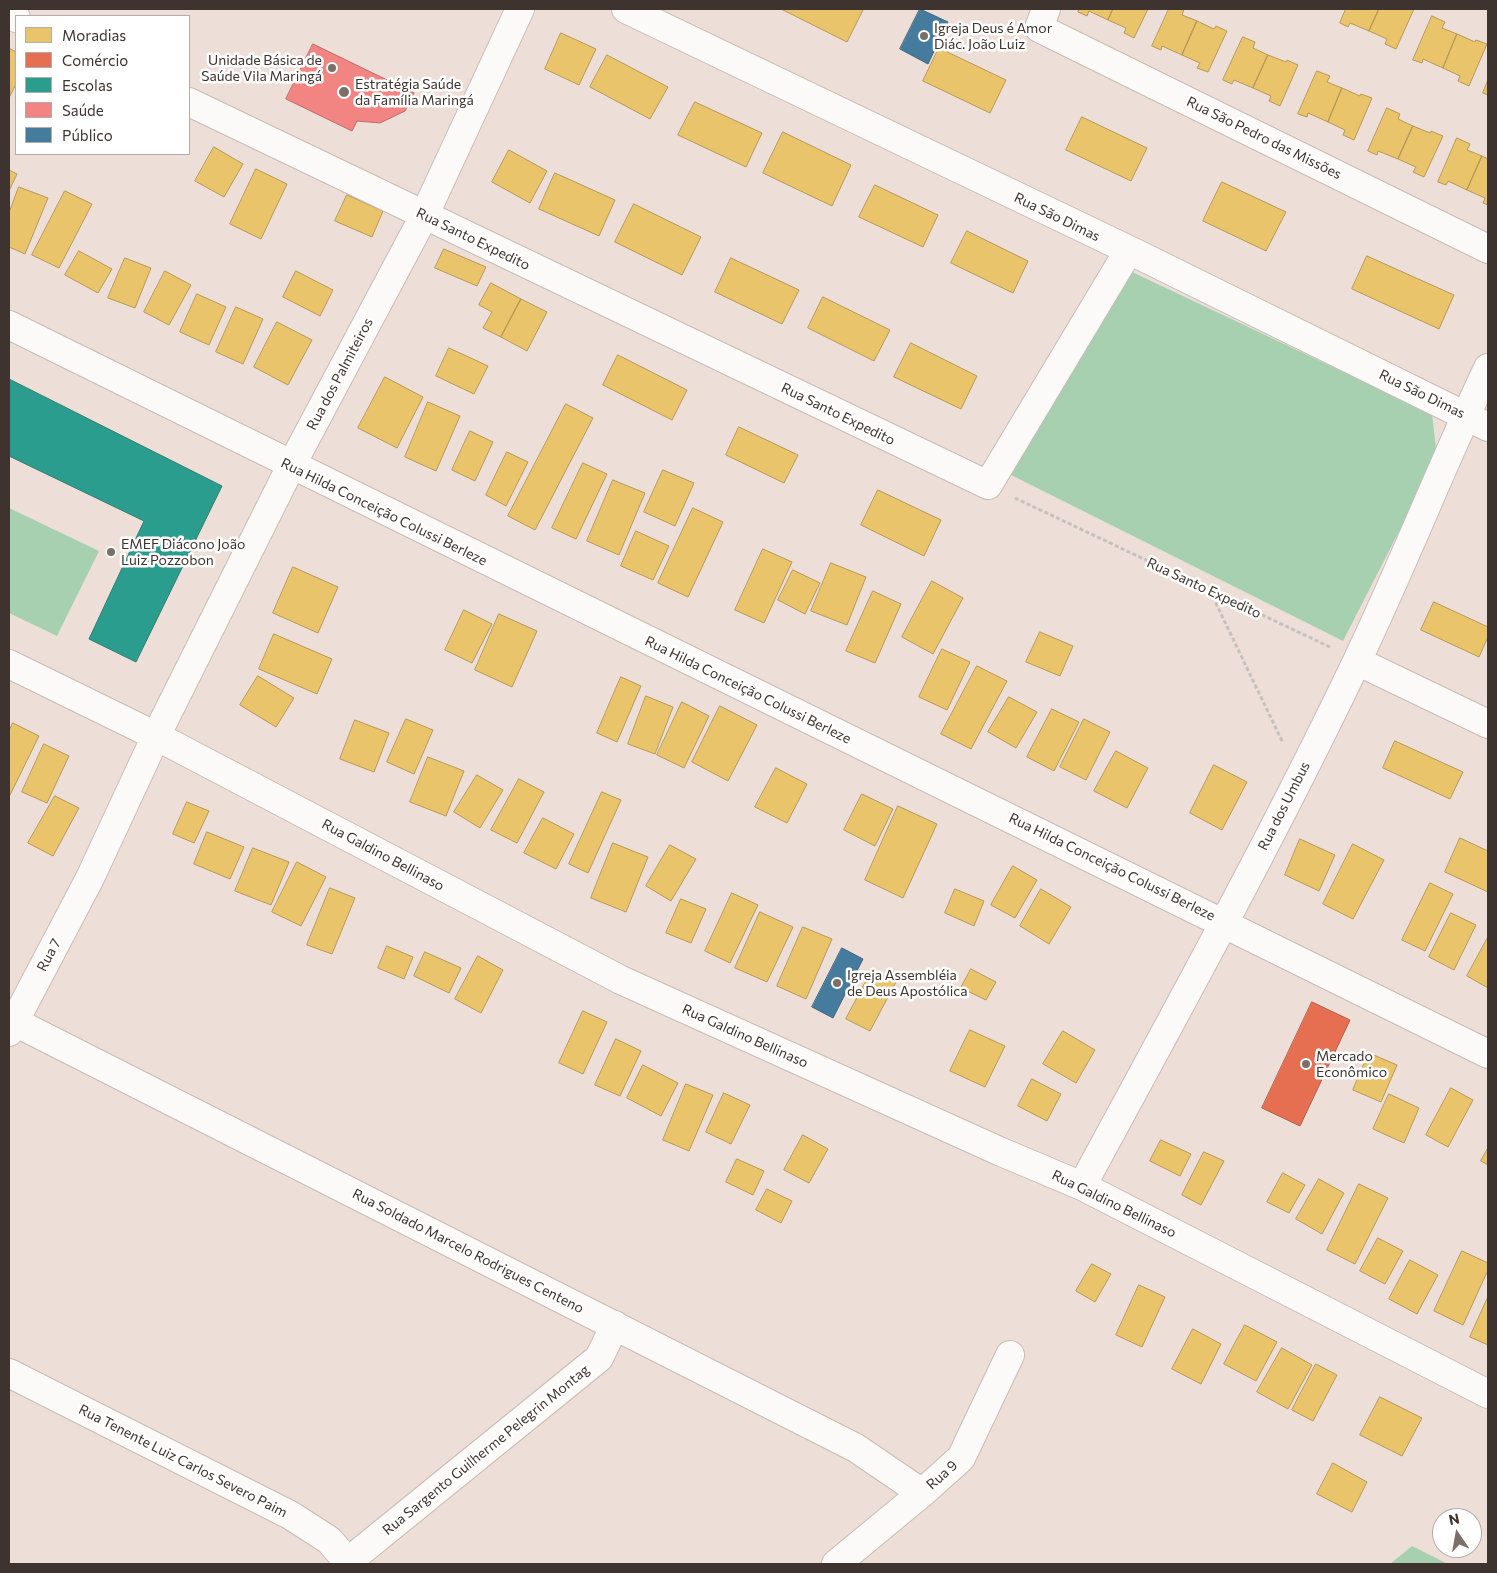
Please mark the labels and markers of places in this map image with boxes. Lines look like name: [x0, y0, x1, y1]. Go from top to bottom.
place label: Igreja Deus é Amor Diác. João Luiz: [934, 20, 1052, 52]
marker: Igreja Deus é Amor Diác. João Luiz: [918, 30, 930, 42]
place label: Unidade Básica de Saúde Vila Maringá: [201, 52, 322, 84]
marker: Unidade Básica de Saúde Vila Maringá: [326, 62, 338, 74]
place label: Estratégia Saúde da Família Maringá: [355, 76, 474, 108]
marker: Estratégia Saúde da Família Maringá: [337, 85, 351, 99]
place label: EMEF Diácono João Luiz Pozzobon: [121, 536, 245, 568]
marker: EMEF Diácono João Luiz Pozzobon: [105, 546, 117, 558]
place label: Igreja Assembléia de Deus Apostólica: [847, 967, 968, 1000]
marker: Igreja Assembléia de Deus Apostólica: [831, 977, 843, 989]
place label: Mercado Econômico: [1316, 1048, 1387, 1080]
marker: Mercado Econômico: [1300, 1058, 1312, 1070]

